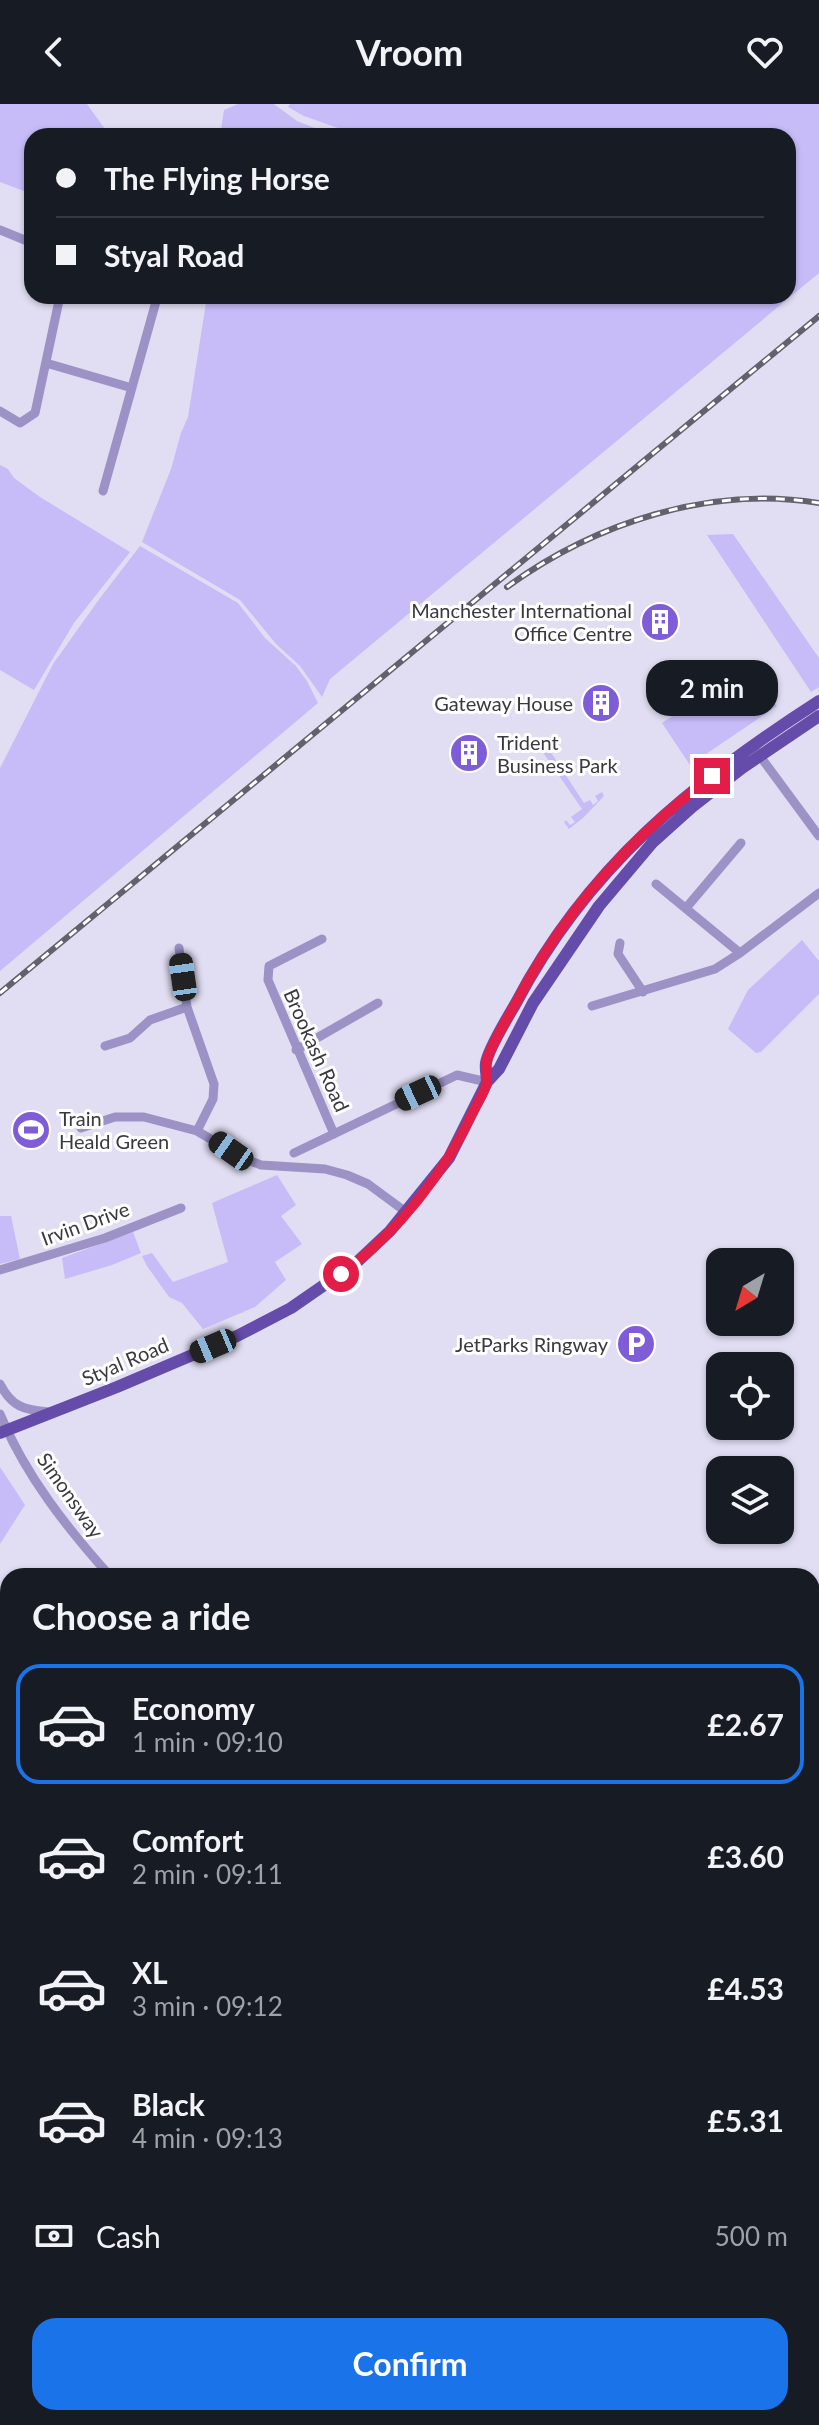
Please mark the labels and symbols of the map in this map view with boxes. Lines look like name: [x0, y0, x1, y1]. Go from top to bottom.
place label: Manchester International Office Centre: [411, 598, 632, 645]
building icon: Manchester International Office Centre: [639, 601, 681, 643]
callout: 2 min: [646, 660, 778, 716]
building icon: Gateway House: [580, 682, 622, 724]
place label: Gateway House: [434, 691, 573, 715]
place label: Trident Business Park: [497, 730, 618, 777]
building icon: Trident Business Park: [448, 732, 490, 774]
route end: [694, 758, 730, 794]
car: [168, 952, 198, 1002]
street label: Brookash Road: [279, 985, 355, 1115]
car: [391, 1072, 445, 1114]
place label: Train Heald Green: [59, 1106, 169, 1153]
sports icon: Train Heald Green: [10, 1109, 52, 1151]
car: [204, 1127, 258, 1175]
street label: Irvin Drive: [38, 1196, 132, 1250]
north arrow: [706, 1248, 794, 1336]
route start: [323, 1256, 359, 1292]
parking icon: JetParks Ringway: [615, 1323, 657, 1365]
car: [186, 1326, 240, 1366]
street label: Styal Road: [78, 1332, 172, 1390]
place label: JetParks Ringway: [455, 1332, 609, 1356]
street label: Simonsway: [33, 1448, 110, 1543]

